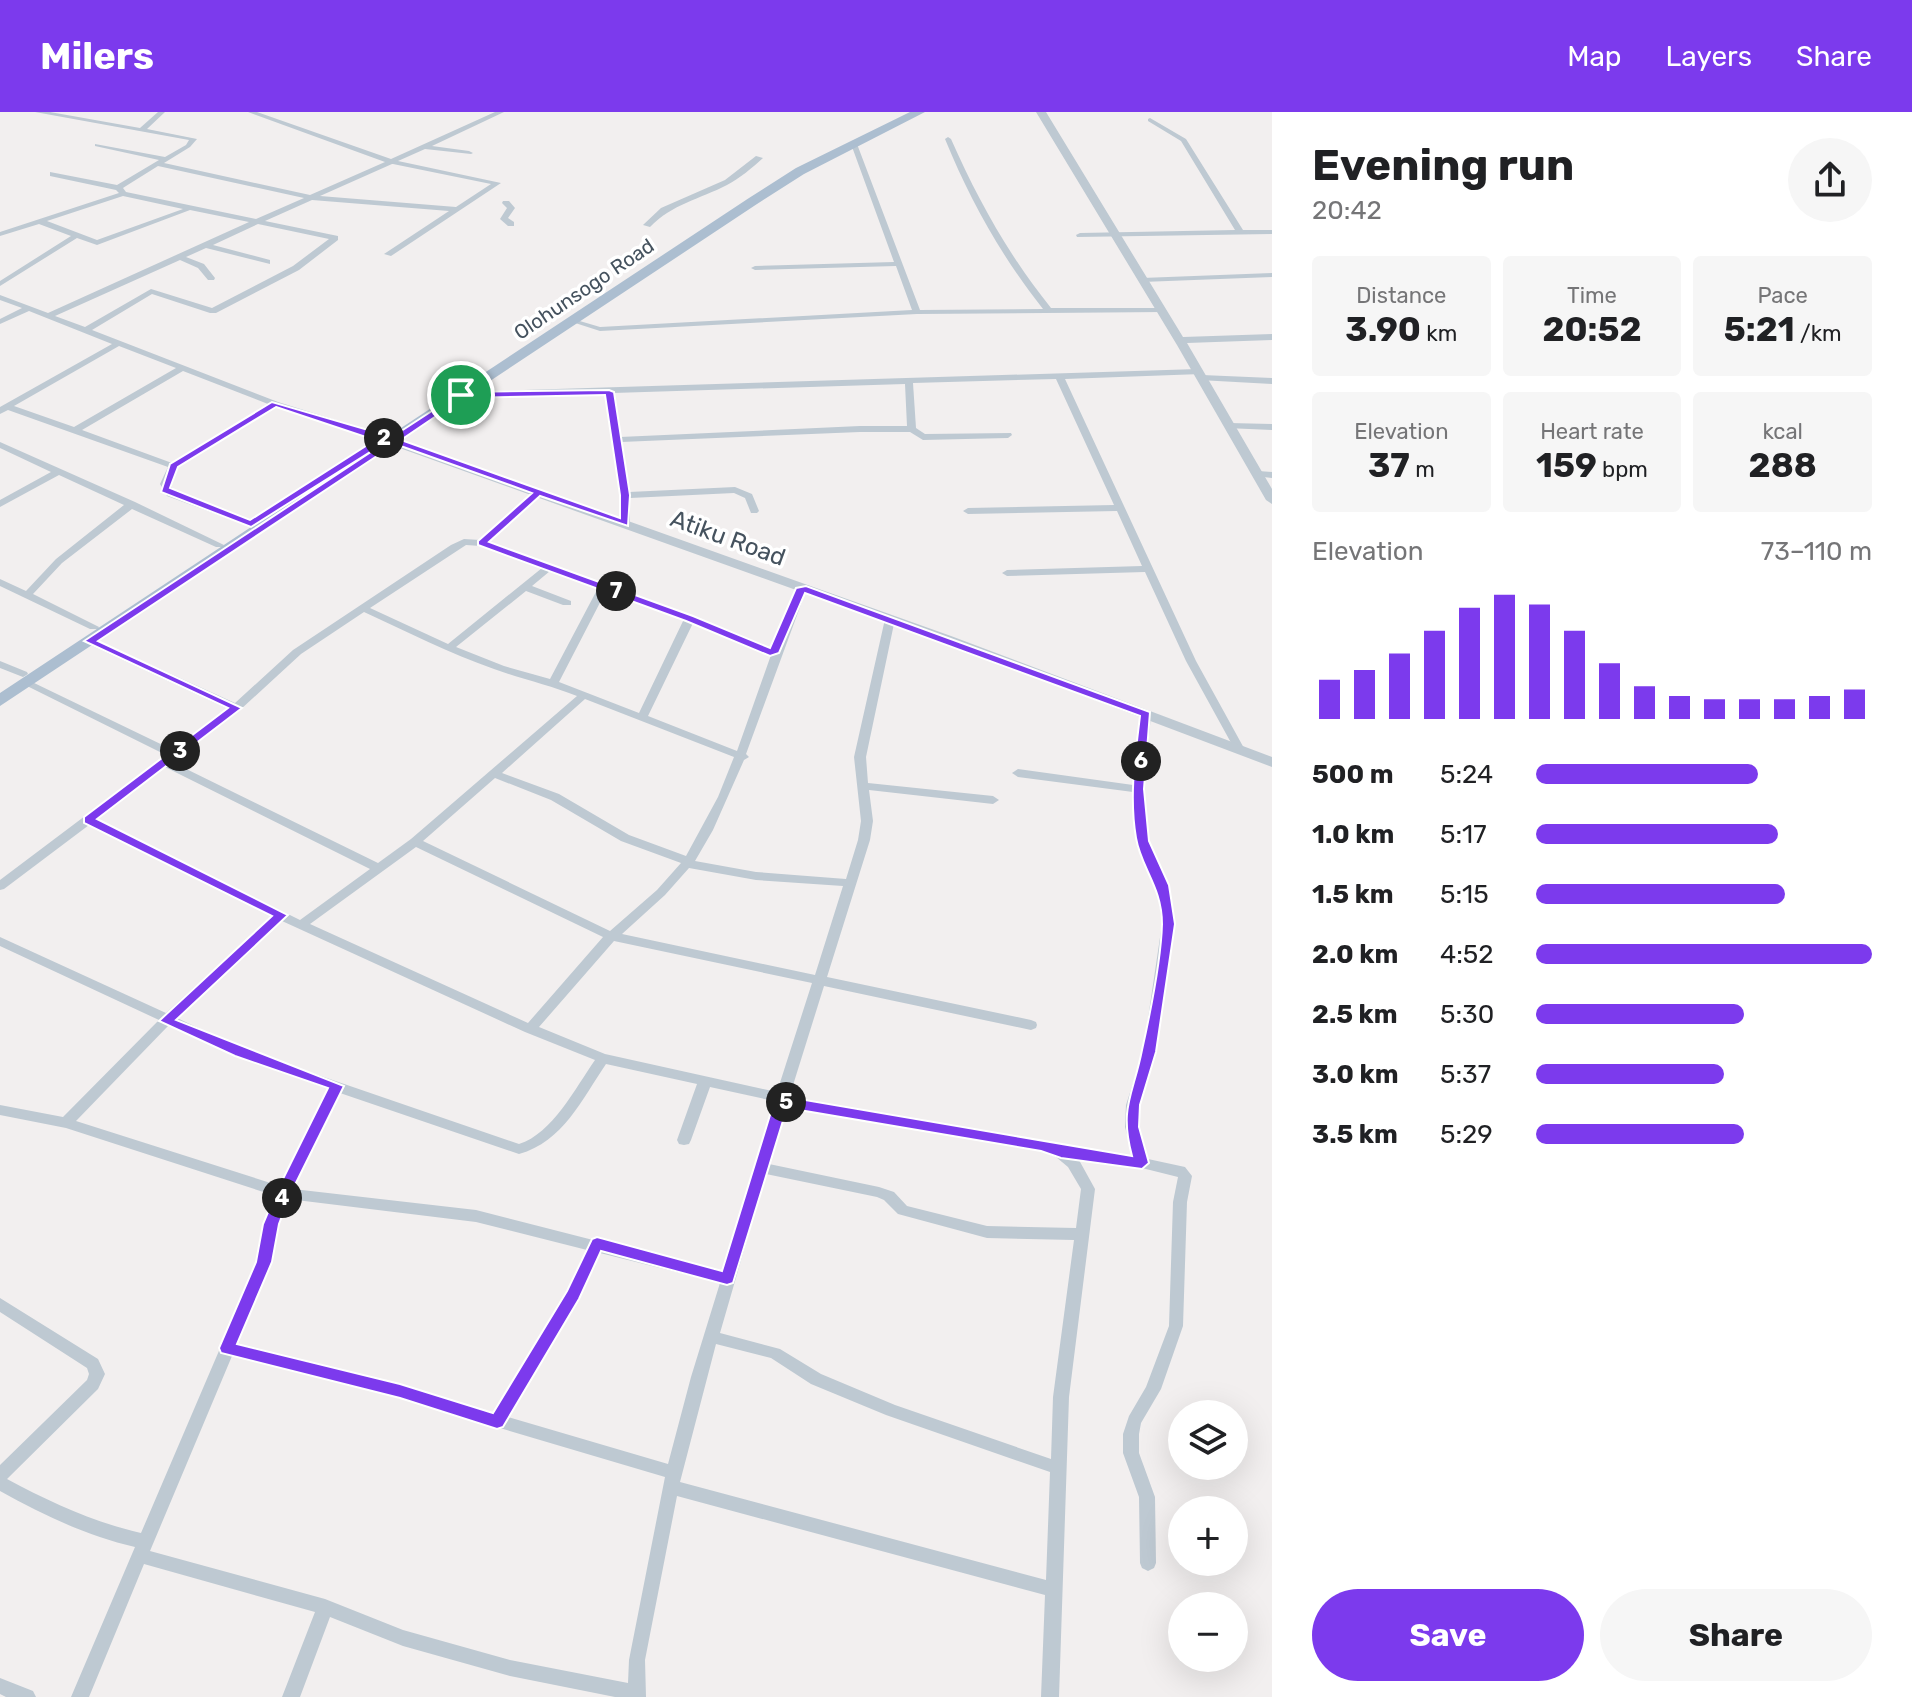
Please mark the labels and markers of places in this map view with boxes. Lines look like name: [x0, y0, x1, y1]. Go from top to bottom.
pin: [427, 361, 495, 429]
pin: 2: [364, 418, 404, 458]
pin: 7: [596, 571, 636, 611]
pin: 3: [160, 731, 200, 771]
pin: 6: [1121, 741, 1161, 781]
pin: 5: [766, 1082, 806, 1122]
pin: 4: [262, 1178, 302, 1218]

